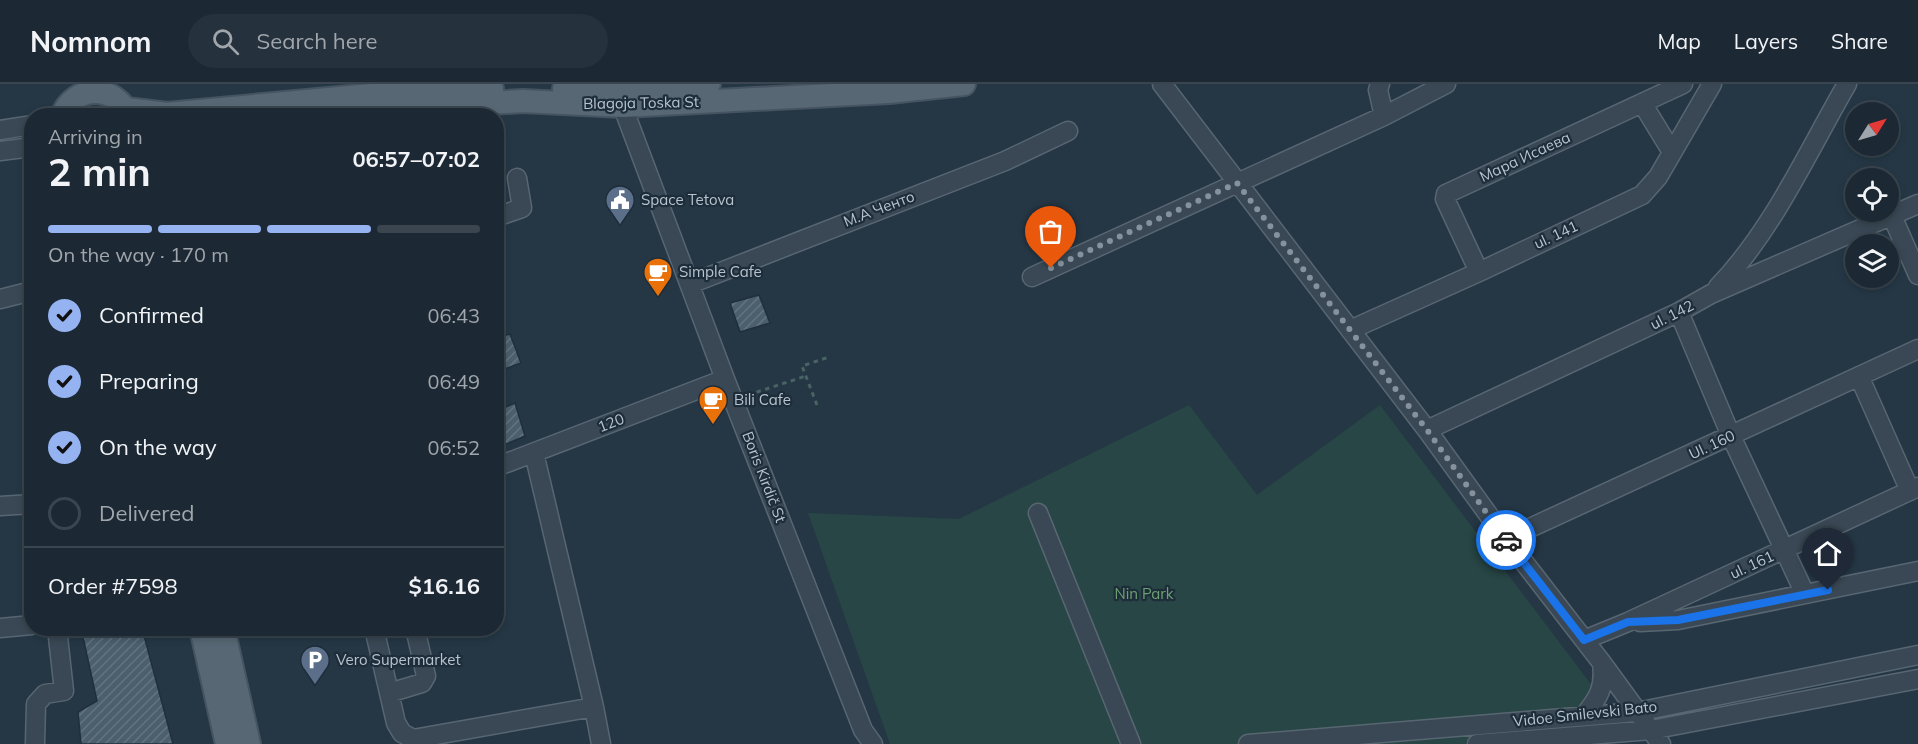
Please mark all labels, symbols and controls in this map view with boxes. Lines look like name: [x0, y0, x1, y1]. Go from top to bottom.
search box: [188, 14, 608, 68]
text: Nomnom: [30, 24, 152, 59]
icon: search: [209, 25, 242, 58]
text: Search here: [257, 27, 377, 55]
text: Map: [1658, 28, 1701, 54]
text: Layers: [1734, 28, 1798, 54]
text: Share: [1831, 28, 1888, 54]
street label: Blagoja Toska St: [583, 92, 699, 113]
north arrow: [1845, 102, 1899, 156]
map controls: [1845, 102, 1899, 288]
text: Arriving in: [48, 124, 143, 149]
street label: Мара Исаева: [1476, 127, 1573, 186]
text: 06:57–07:02: [352, 145, 480, 173]
text: 2 min: [48, 147, 151, 196]
button: locate: [1845, 168, 1899, 222]
public building icon: Space Tetova: [604, 184, 636, 226]
street label: М.А Ченто: [841, 186, 917, 231]
place label: Space Tetova: [641, 190, 734, 209]
pin: [1025, 206, 1076, 268]
icon: bag: [1034, 215, 1067, 248]
street label: ul. 141: [1531, 216, 1581, 253]
button: layers: [1845, 234, 1899, 288]
text: On the way · 170 m: [48, 242, 229, 267]
cafe icon: Simple Cafe: [642, 256, 674, 298]
place label: Simple Cafe: [679, 262, 762, 281]
street label: ul. 142: [1647, 296, 1697, 334]
icon: check: [48, 299, 81, 332]
text: Confirmed: [99, 301, 204, 329]
text: 06:43: [427, 303, 480, 328]
icon: check: [48, 365, 81, 398]
text: Preparing: [99, 367, 199, 395]
text: 06:49: [427, 369, 480, 394]
cafe icon: Bili Cafe: [697, 384, 729, 426]
place label: Bili Cafe: [734, 390, 791, 409]
street label: 120: [595, 409, 627, 436]
street label: Ul. 160: [1686, 426, 1738, 463]
street label: Boris Kirdič St: [738, 429, 791, 525]
icon: check: [48, 431, 81, 464]
text: On the way: [99, 433, 217, 461]
text: 06:52: [427, 435, 480, 460]
text: Delivered: [99, 499, 194, 527]
courier: [1476, 510, 1536, 570]
icon: car: [1490, 524, 1523, 557]
pin: [1802, 528, 1853, 590]
icon: home: [1811, 537, 1844, 570]
street label: ul. 161: [1727, 546, 1777, 583]
text: Order #7598: [48, 572, 178, 600]
text: $16.16: [409, 572, 480, 600]
park label: Nin Park: [1114, 584, 1174, 603]
parking icon: Vero Supermarket: [299, 644, 331, 686]
place label: Vero Supermarket: [336, 650, 461, 669]
street label: Vidoe Smilevski Bato: [1512, 696, 1658, 731]

